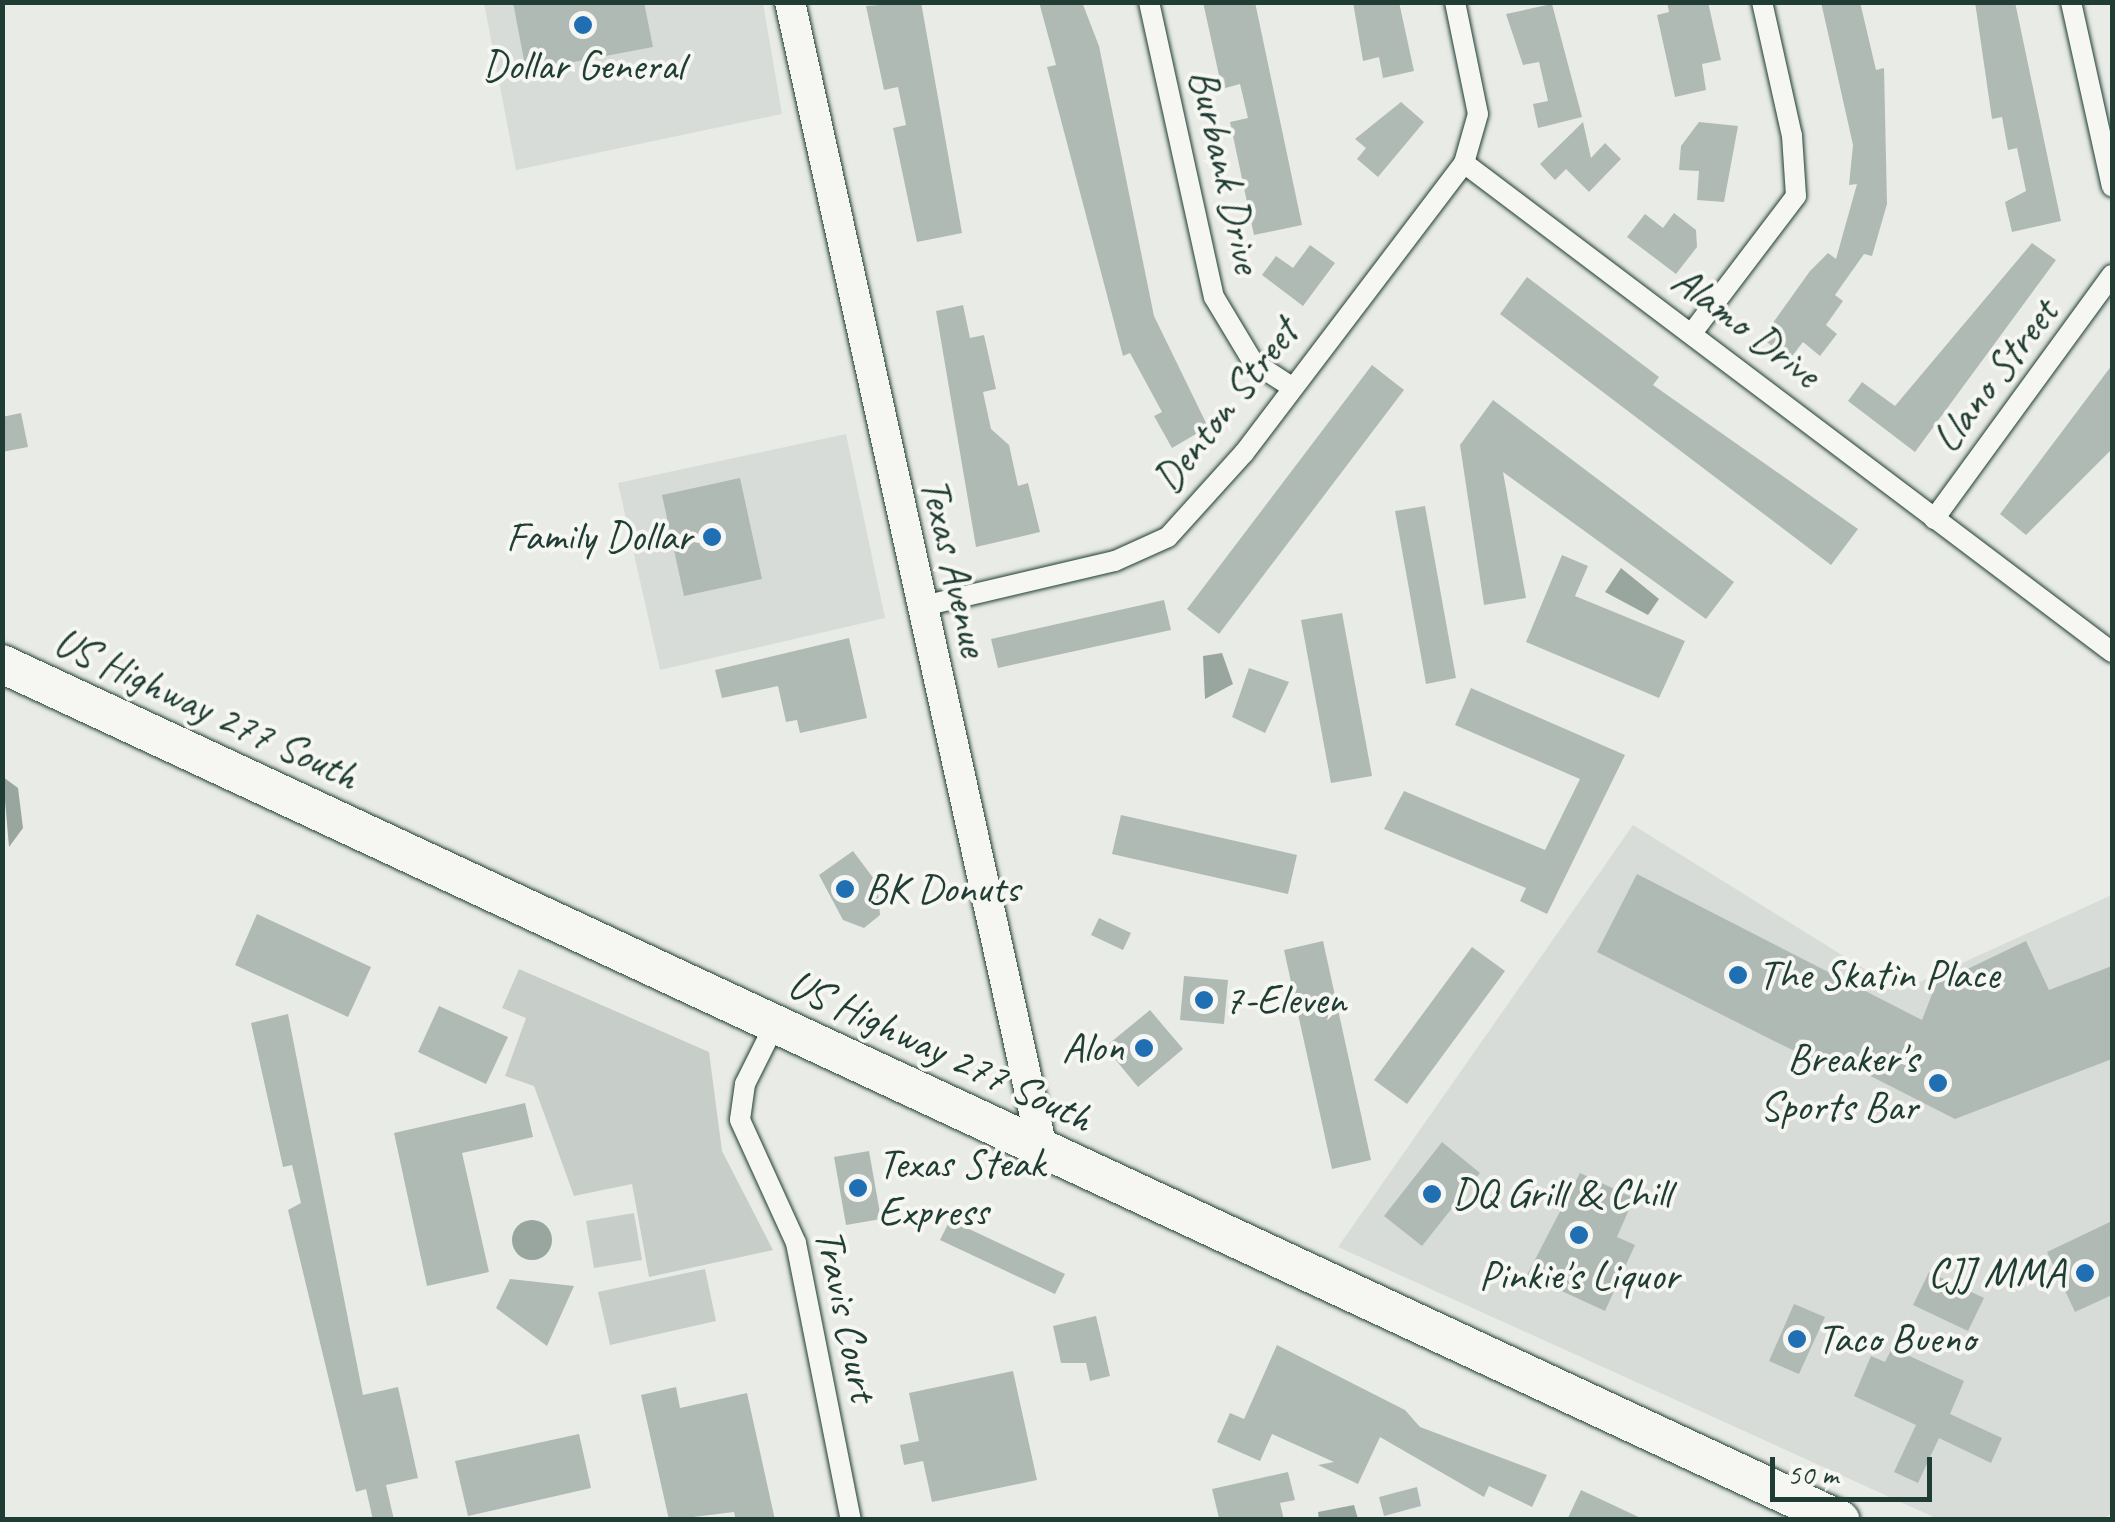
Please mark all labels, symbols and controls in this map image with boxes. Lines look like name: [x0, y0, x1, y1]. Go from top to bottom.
marker: Dollar General: [572, 14, 594, 36]
place label: Dollar General: [482, 41, 684, 91]
street label: Burbank Drive: [1177, 64, 1273, 278]
street label: Alamo Drive: [1662, 255, 1830, 399]
street label: Llano Street: [1921, 289, 2069, 463]
street label: Denton Street: [1143, 309, 1309, 503]
street label: Texas Avenue: [909, 473, 999, 661]
place label: Family Dollar: [507, 512, 692, 562]
marker: Family Dollar: [701, 526, 723, 548]
street label: US Highway 277 South: [46, 616, 366, 802]
place label: BK Donuts: [865, 864, 1020, 914]
marker: BK Donuts: [834, 878, 856, 900]
place label: The Skatin Place: [1758, 950, 2000, 1000]
street label: US Highway 277 South: [780, 958, 1100, 1144]
marker: The Skatin Place: [1727, 964, 1749, 986]
place label: 7-Eleven: [1224, 975, 1346, 1025]
marker: 7-Eleven: [1193, 989, 1215, 1011]
place label: Alon: [1062, 1023, 1124, 1073]
place label: Breaker's Sports Bar: [1758, 1034, 1918, 1132]
marker: Alon: [1133, 1037, 1155, 1059]
marker: Breaker's Sports Bar: [1927, 1072, 1949, 1094]
place label: Texas Steak Express: [878, 1139, 1044, 1238]
place label: DQ Grill & Chill: [1452, 1169, 1670, 1219]
marker: Texas Steak Express: [847, 1177, 869, 1199]
marker: DQ Grill & Chill: [1421, 1183, 1443, 1205]
street label: Travis Court: [803, 1224, 889, 1406]
marker: Pinkie's Liquor: [1568, 1224, 1590, 1246]
place label: CJJ MMA: [1928, 1248, 2065, 1298]
place label: Pinkie's Liquor: [1479, 1251, 1679, 1301]
marker: CJJ MMA: [2074, 1262, 2096, 1284]
place label: Taco Bueno: [1817, 1314, 1975, 1364]
marker: Taco Bueno: [1786, 1328, 1808, 1350]
scale bar: [1775, 1437, 1938, 1499]
text: 50 m: [1787, 1455, 1838, 1493]

